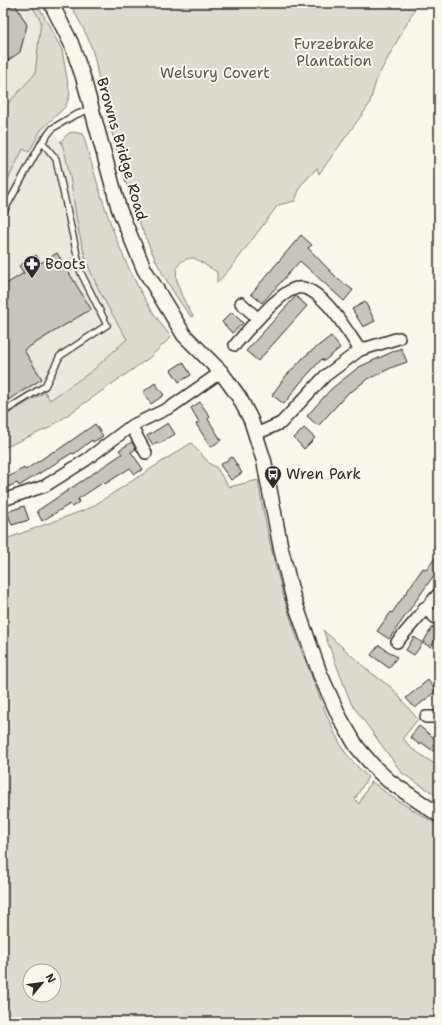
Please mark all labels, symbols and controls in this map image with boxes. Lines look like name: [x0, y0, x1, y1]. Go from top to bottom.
park label: Furzebrake Plantation: [294, 34, 374, 71]
park label: Welsury Covert: [160, 63, 270, 83]
street label: Browns Bridge Road: [92, 75, 152, 223]
pharmacy icon: Boots: [22, 254, 42, 279]
place label: Boots: [45, 254, 86, 274]
bus stop icon: Wren Park: [263, 464, 283, 489]
place label: Wren Park: [286, 464, 361, 484]
north arrow: [22, 963, 62, 1003]
text: N: [42, 971, 59, 986]

